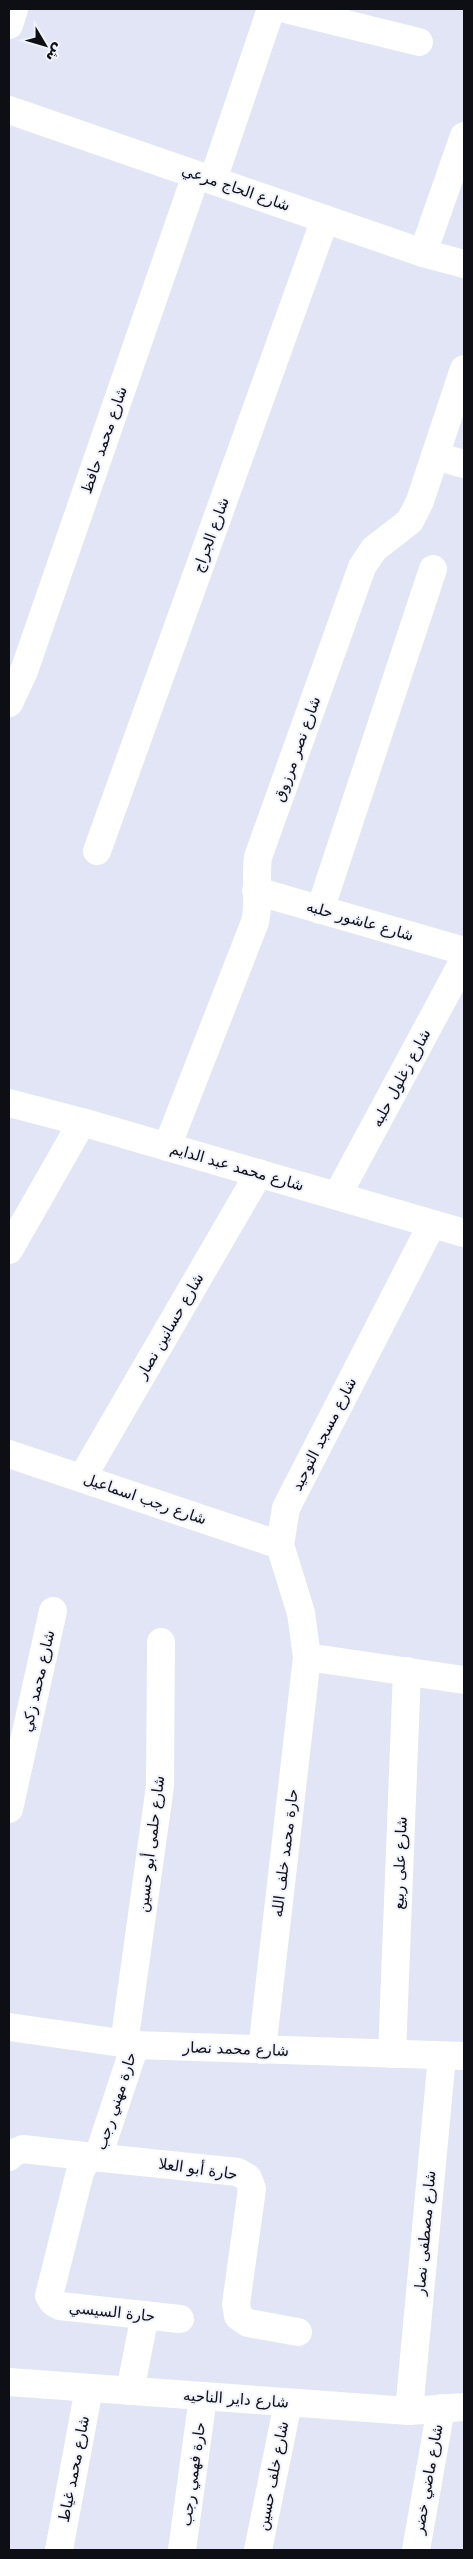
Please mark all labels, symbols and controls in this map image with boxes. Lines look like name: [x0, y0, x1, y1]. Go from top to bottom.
north arrow: [20, 20, 70, 70]
text: ش: [43, 40, 67, 66]
street label: شارع الحاج مرعي: [179, 161, 292, 216]
street label: شارع محمد حافظ: [77, 384, 131, 496]
street label: شارع الجراج: [189, 495, 234, 575]
street label: شارع نصر مرزوق: [270, 694, 324, 804]
street label: شارع عاشور حلبه: [304, 897, 416, 945]
street label: شارع زغلول حلبه: [368, 1026, 434, 1130]
street label: شارع محمد عبد الدايم: [168, 1139, 306, 1195]
street label: شارع حسانين نصار: [132, 1270, 208, 1383]
street label: شارع مسجد التوحيد: [288, 1374, 360, 1494]
street label: شارع رجب اسماعيل: [81, 1470, 209, 1528]
street label: شارع محمد زكي: [18, 1628, 59, 1734]
street label: شارع حلمى أبو حسين: [133, 1774, 168, 1913]
street label: حارة محمد خلف الله: [268, 1788, 302, 1918]
street label: شارع على ربيع: [389, 1816, 411, 1910]
street label: شارع محمد نصار: [182, 2038, 289, 2060]
street label: حارة مهني رجب: [92, 2050, 141, 2152]
street label: حارة أبو العلا: [157, 2154, 239, 2183]
street label: شارع مصطفى نصار: [410, 2170, 439, 2297]
street label: حارة السيسي: [68, 2299, 156, 2326]
street label: شارع داير الناحيه: [183, 2386, 289, 2412]
street label: شارع محمد غياط: [55, 2414, 93, 2524]
street label: شارع خلف حسين: [254, 2420, 292, 2532]
street label: حارة فهمي رجب: [177, 2421, 210, 2527]
street label: شارع ماضي خضر: [409, 2423, 448, 2537]

